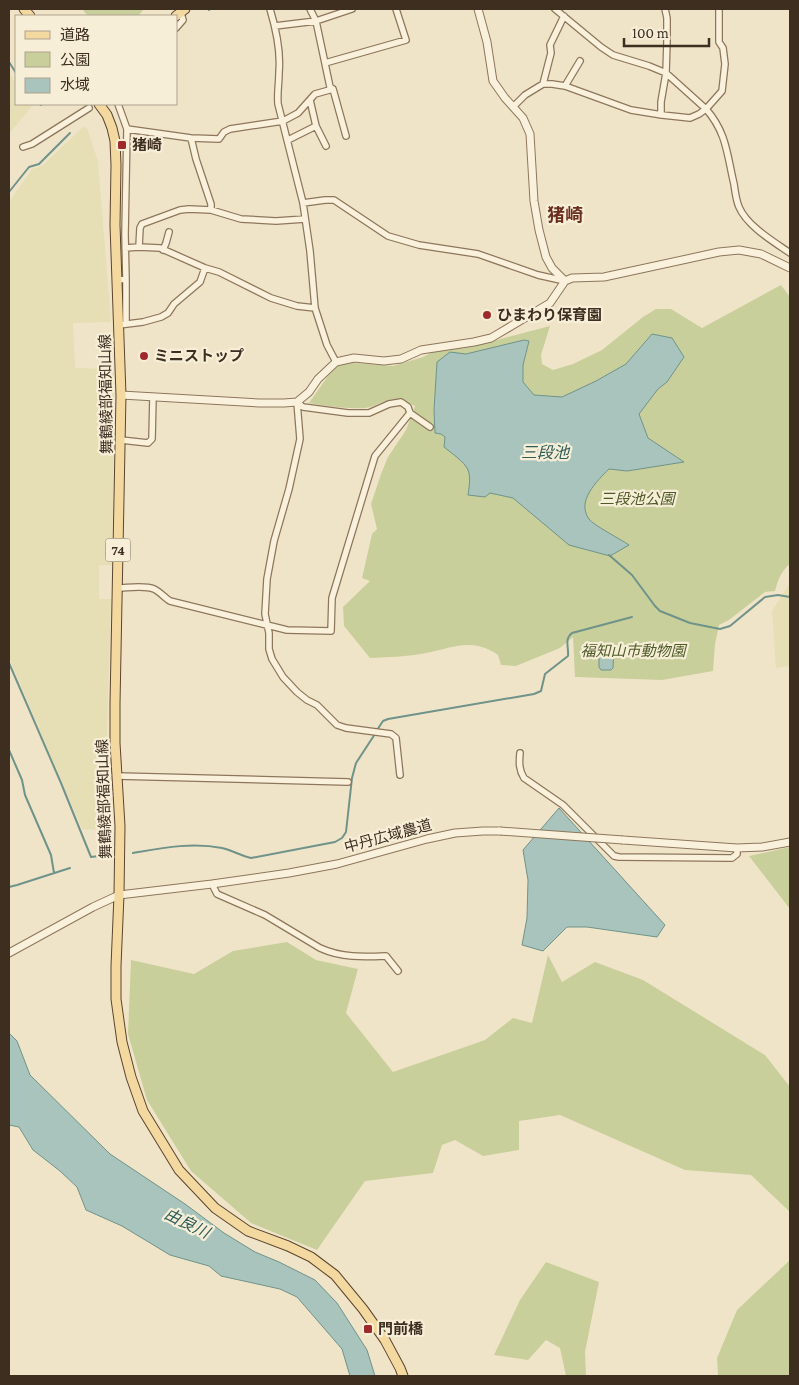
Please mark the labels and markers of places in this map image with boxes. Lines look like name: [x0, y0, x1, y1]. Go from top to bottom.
place label: 猪崎: [132, 136, 162, 153]
marker: 猪崎: [116, 139, 128, 151]
place label: ひまわり保育園: [497, 307, 602, 323]
marker: ひまわり保育園: [481, 309, 493, 321]
place label: ミニストップ: [154, 348, 244, 364]
marker: ミニストップ: [138, 350, 150, 362]
place label: 門前橋: [378, 1320, 424, 1337]
marker: 門前橋: [362, 1323, 374, 1335]

